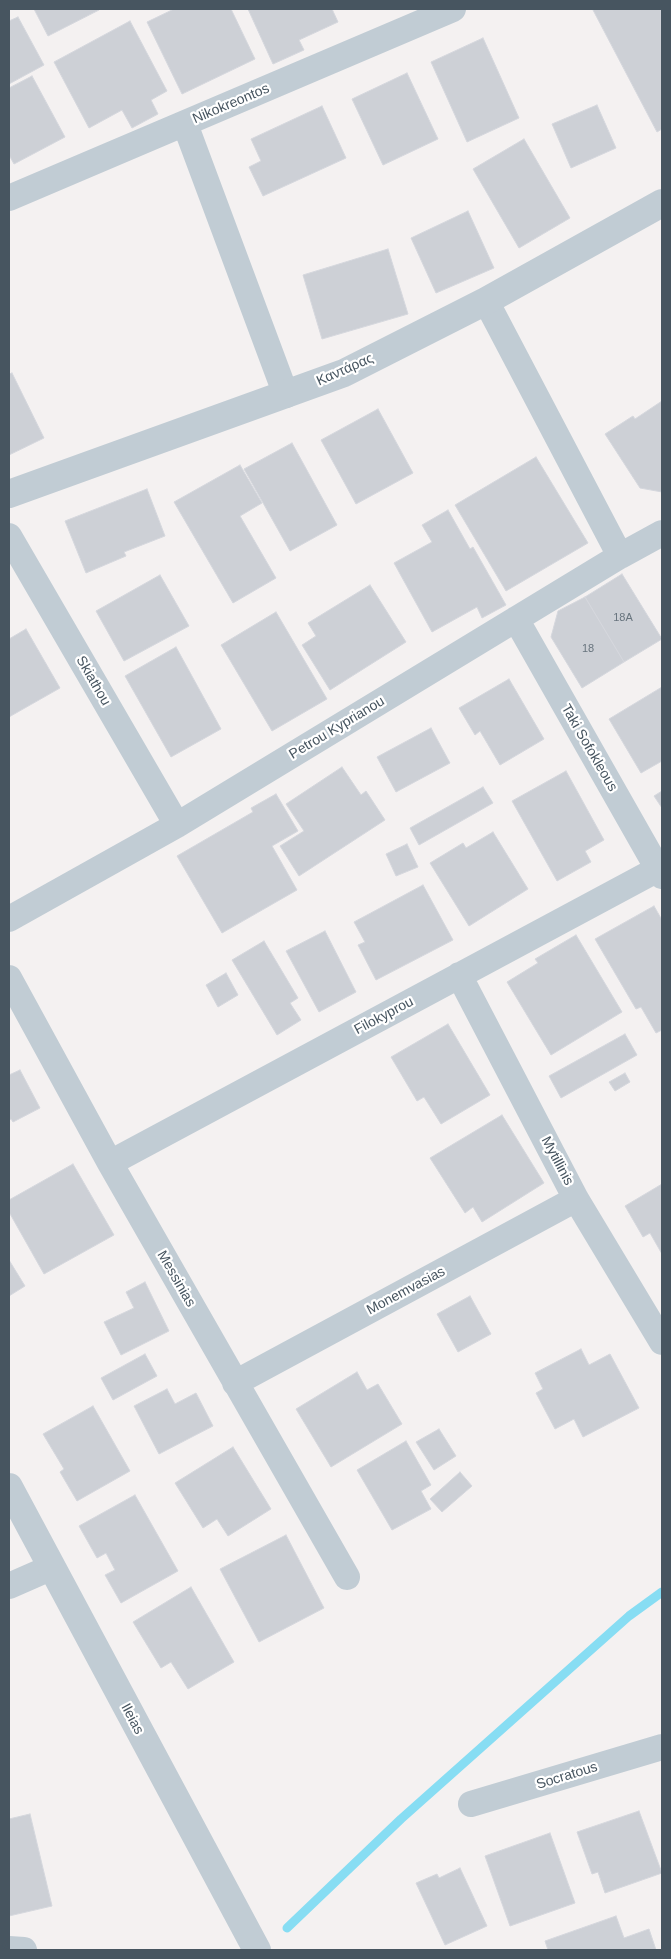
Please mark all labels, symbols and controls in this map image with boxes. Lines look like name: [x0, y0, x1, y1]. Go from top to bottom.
street label: Nikokreontos: [190, 80, 272, 128]
street label: Καντάρας: [314, 350, 376, 390]
house number: 18A: [613, 611, 633, 625]
house number: 18: [582, 642, 594, 656]
street label: Skiathou: [72, 653, 114, 709]
street label: Petrou Kyprianou: [286, 693, 388, 763]
street label: Taki Sofokleous: [557, 701, 621, 795]
street label: Filokyprou: [352, 993, 416, 1039]
street label: Mytillinis: [537, 1134, 577, 1188]
street label: Messinias: [153, 1248, 199, 1310]
street label: Monemvasias: [364, 1263, 448, 1319]
street label: Ileias: [117, 1701, 147, 1737]
street label: Socratous: [534, 1759, 600, 1793]

